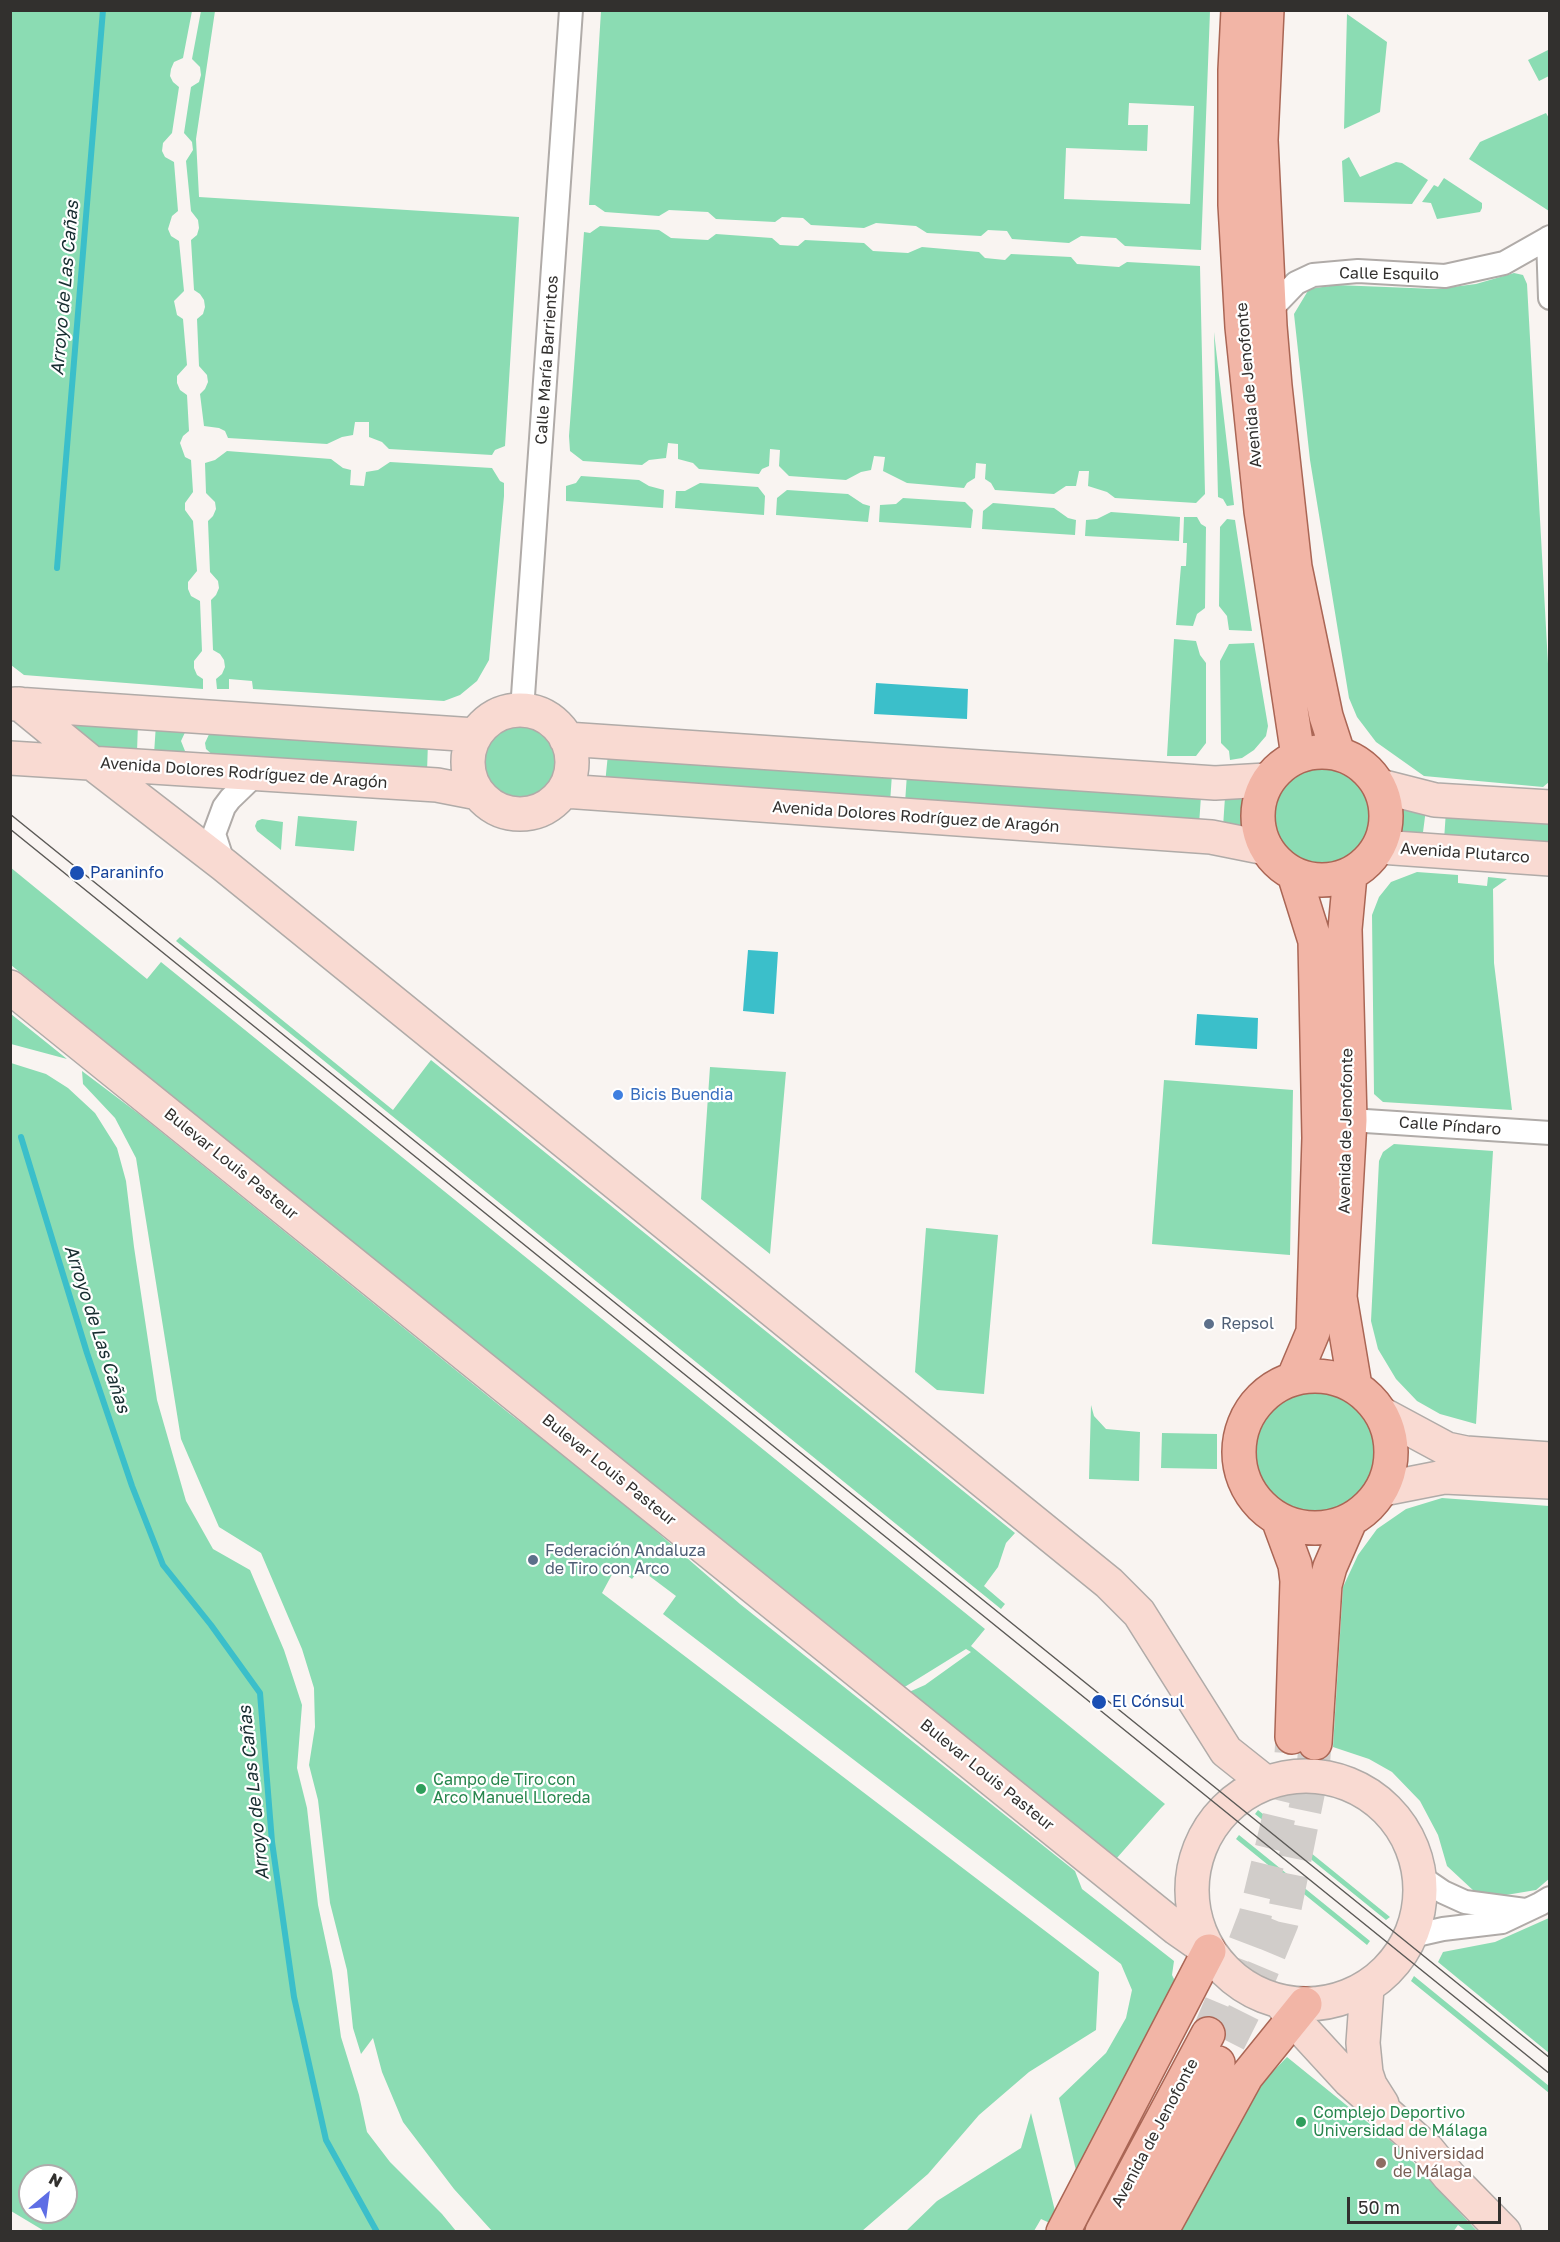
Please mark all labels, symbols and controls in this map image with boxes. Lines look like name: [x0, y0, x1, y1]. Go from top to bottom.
water label: Arroyo de Las Cañas: [47, 200, 83, 376]
street label: Calle Esquilo: [1339, 264, 1439, 284]
street label: Calle María Barrientos: [532, 275, 562, 445]
street label: Avenida de Jenofonte: [1232, 302, 1266, 468]
street label: Avenida Dolores Rodríguez de Aragón: [100, 753, 388, 793]
street label: Avenida Dolores Rodríguez de Aragón: [772, 797, 1060, 837]
street label: Avenida Plutarco: [1400, 839, 1530, 867]
place label: Paraninfo: [90, 863, 164, 883]
marker: Paraninfo: [68, 864, 86, 882]
street label: Avenida de Jenofonte: [1335, 1048, 1357, 1214]
place label: Bicis Buendia: [630, 1085, 733, 1105]
marker: Bicis Buendia: [611, 1088, 625, 1102]
street label: Bulevar Louis Pasteur: [160, 1104, 302, 1224]
street label: Calle Píndaro: [1398, 1113, 1502, 1139]
water label: Arroyo de Las Cañas: [60, 1242, 134, 1416]
place label: Repsol: [1221, 1314, 1274, 1334]
marker: Repsol: [1202, 1317, 1216, 1331]
street label: Bulevar Louis Pasteur: [538, 1410, 680, 1530]
place label: Federación Andaluza de Tiro con Arco: [545, 1541, 706, 1579]
marker: Federación Andaluza de Tiro con Arco: [526, 1553, 540, 1567]
place label: El Cónsul: [1112, 1692, 1184, 1712]
marker: El Cónsul: [1090, 1693, 1108, 1711]
water label: Arroyo de Las Cañas: [234, 1705, 274, 1881]
street label: Bulevar Louis Pasteur: [916, 1715, 1058, 1835]
place label: Campo de Tiro con Arco Manuel Lloreda: [433, 1770, 591, 1808]
marker: Campo de Tiro con Arco Manuel Lloreda: [414, 1782, 428, 1796]
street label: Avenida de Jenofonte: [1108, 2055, 1202, 2211]
place label: Complejo Deportivo Universidad de Málaga: [1313, 2103, 1487, 2141]
marker: Complejo Deportivo Universidad de Málaga: [1294, 2115, 1308, 2129]
place label: Universidad de Málaga: [1393, 2144, 1484, 2182]
marker: Universidad de Málaga: [1374, 2156, 1388, 2170]
north arrow: [18, 2164, 78, 2224]
text: N: [46, 2168, 66, 2192]
scale bar: [1350, 2185, 1504, 2223]
text: 50 m: [1358, 2196, 1400, 2218]

